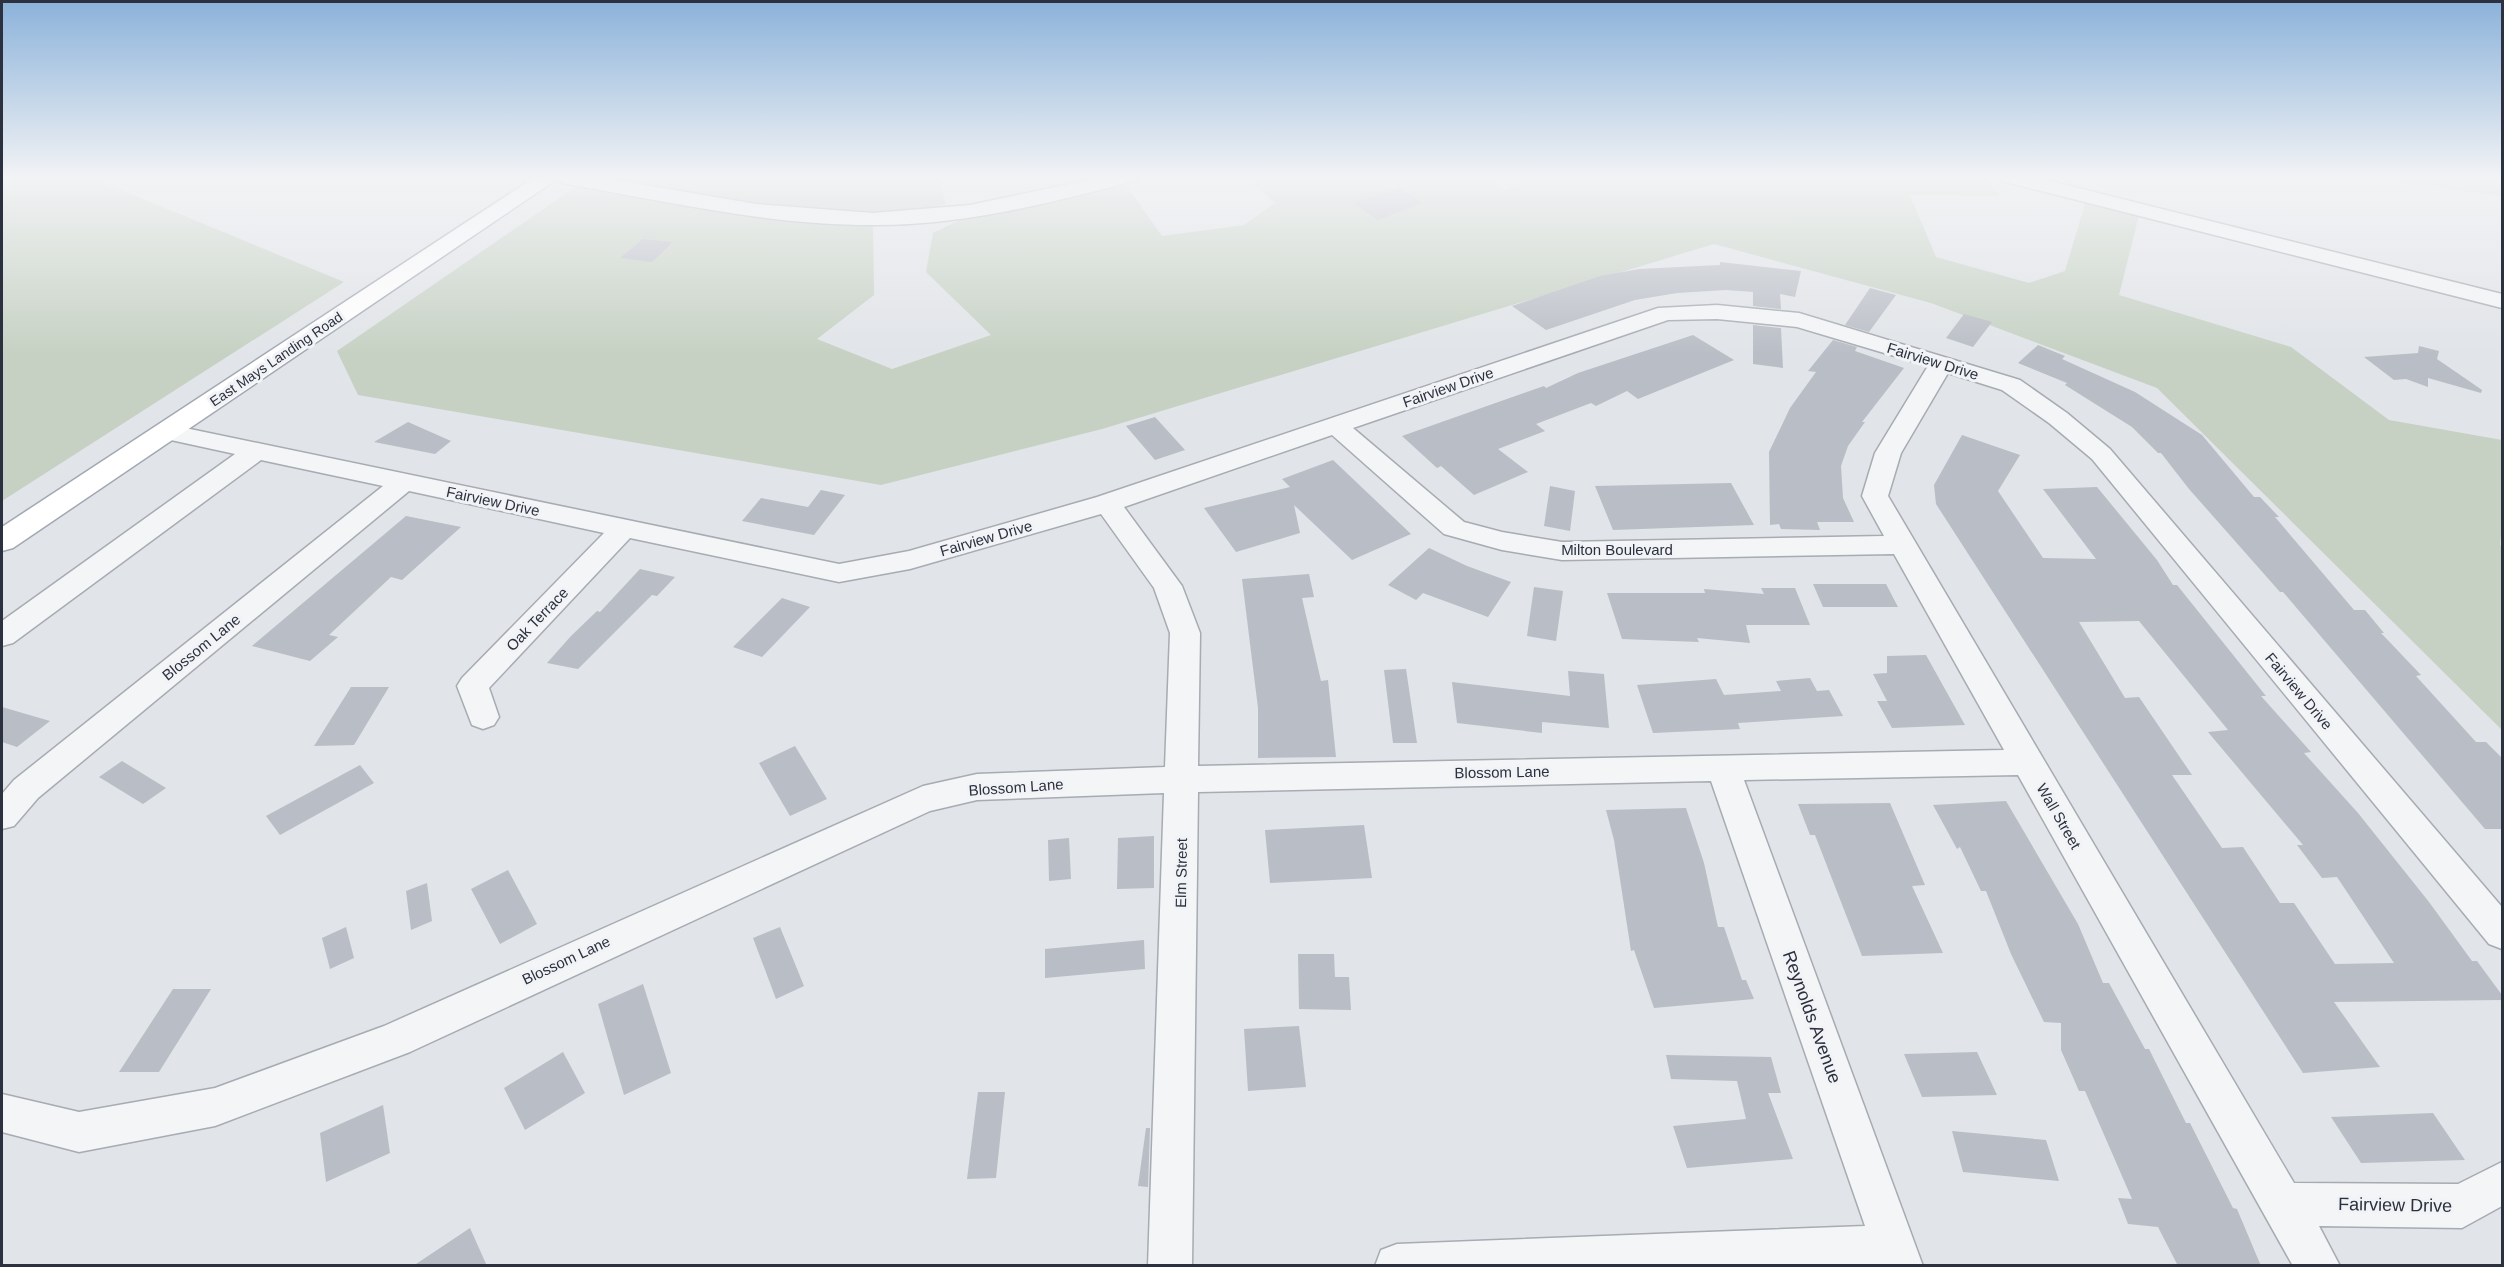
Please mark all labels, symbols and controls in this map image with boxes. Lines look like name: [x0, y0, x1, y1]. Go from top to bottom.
street label: East Mays Landing Road: [207, 309, 345, 409]
street label: Fairview Drive: [1885, 339, 1981, 383]
street label: Fairview Drive: [1400, 363, 1496, 411]
street label: Fairview Drive: [445, 483, 541, 519]
street label: Fairview Drive: [938, 517, 1034, 559]
street label: Milton Boulevard: [1561, 541, 1673, 558]
street label: Oak Terrace: [503, 584, 571, 654]
street label: Blossom Lane: [159, 610, 243, 684]
street label: Fairview Drive: [2262, 649, 2336, 733]
street label: Blossom Lane: [1454, 763, 1550, 781]
street label: Blossom Lane: [968, 775, 1064, 799]
street label: Wall Street: [2033, 780, 2085, 852]
street label: Elm Street: [1172, 837, 1190, 908]
street label: Blossom Lane: [519, 932, 613, 988]
street label: Reynolds Avenue: [1779, 948, 1845, 1086]
street label: Fairview Drive: [2338, 1194, 2452, 1216]

